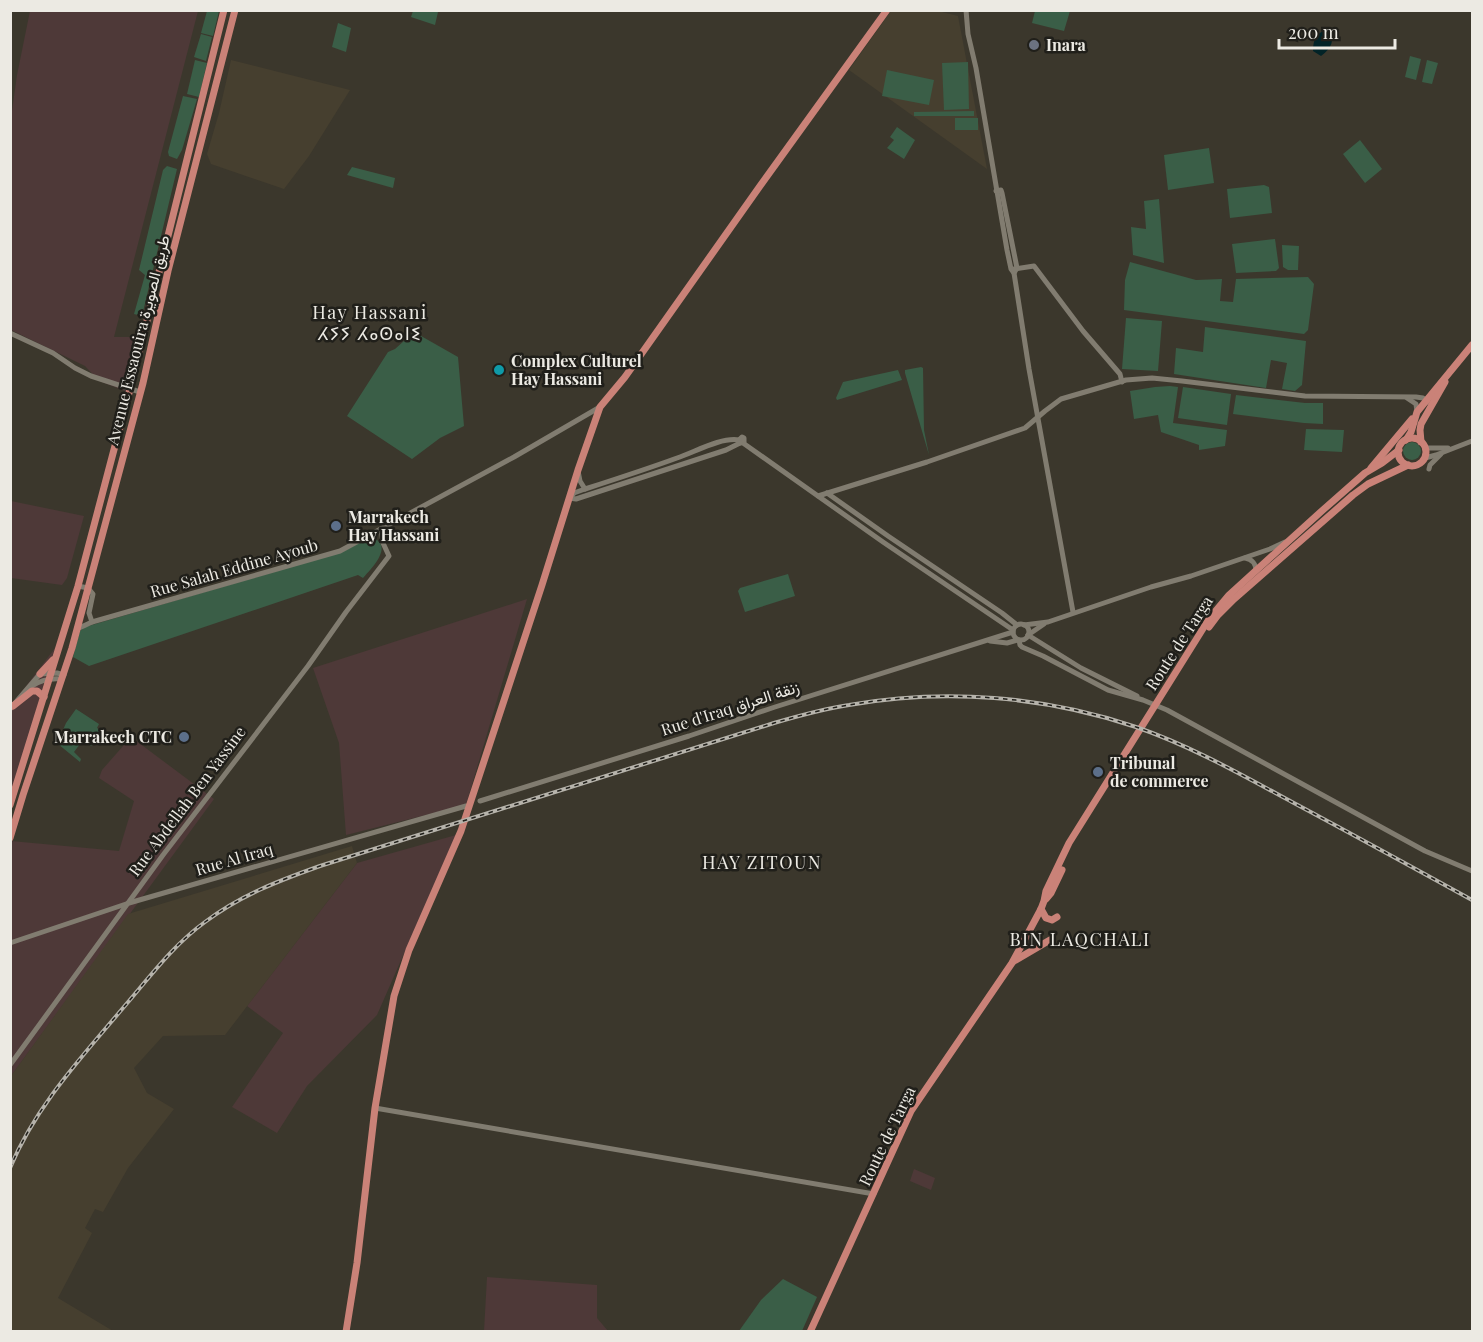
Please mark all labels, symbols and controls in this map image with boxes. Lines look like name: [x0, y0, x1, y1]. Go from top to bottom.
scale bar: [1279, 12, 1394, 50]
text: 200 m: [1288, 20, 1339, 44]
place label: Inara: [1046, 34, 1087, 55]
marker: Inara: [1027, 38, 1041, 52]
street label: Avenue Essaouira طريق الصويرة: [101, 233, 175, 448]
district label: Hay Hassani ⵃⵢⵢ ⵃⴰⵙⴰⵏⵉ: [312, 300, 428, 345]
place label: Complex Culturel Hay Hassani: [511, 350, 642, 389]
marker: Complex Culturel Hay Hassani: [492, 363, 506, 377]
place label: Marrakech Hay Hassani: [348, 506, 439, 545]
marker: Marrakech Hay Hassani: [329, 519, 343, 533]
street label: Rue Salah Eddine Ayoub: [148, 534, 320, 602]
street label: Route de Targa: [1140, 592, 1217, 694]
street label: Rue d'Iraq زنقة العراق: [658, 675, 802, 741]
street label: Rue Abdellah Ben Yassine: [123, 722, 250, 880]
place label: Marrakech CTC: [54, 726, 172, 747]
marker: Marrakech CTC: [177, 730, 191, 744]
place label: Tribunal de commerce: [1110, 752, 1209, 791]
marker: Tribunal de commerce: [1091, 765, 1105, 779]
street label: Rue Al Iraq: [193, 837, 275, 880]
district label: HAY ZITOUN: [702, 850, 822, 874]
district label: BIN LAQCHALI: [1009, 927, 1151, 951]
street label: Route de Targa: [853, 1083, 920, 1189]

